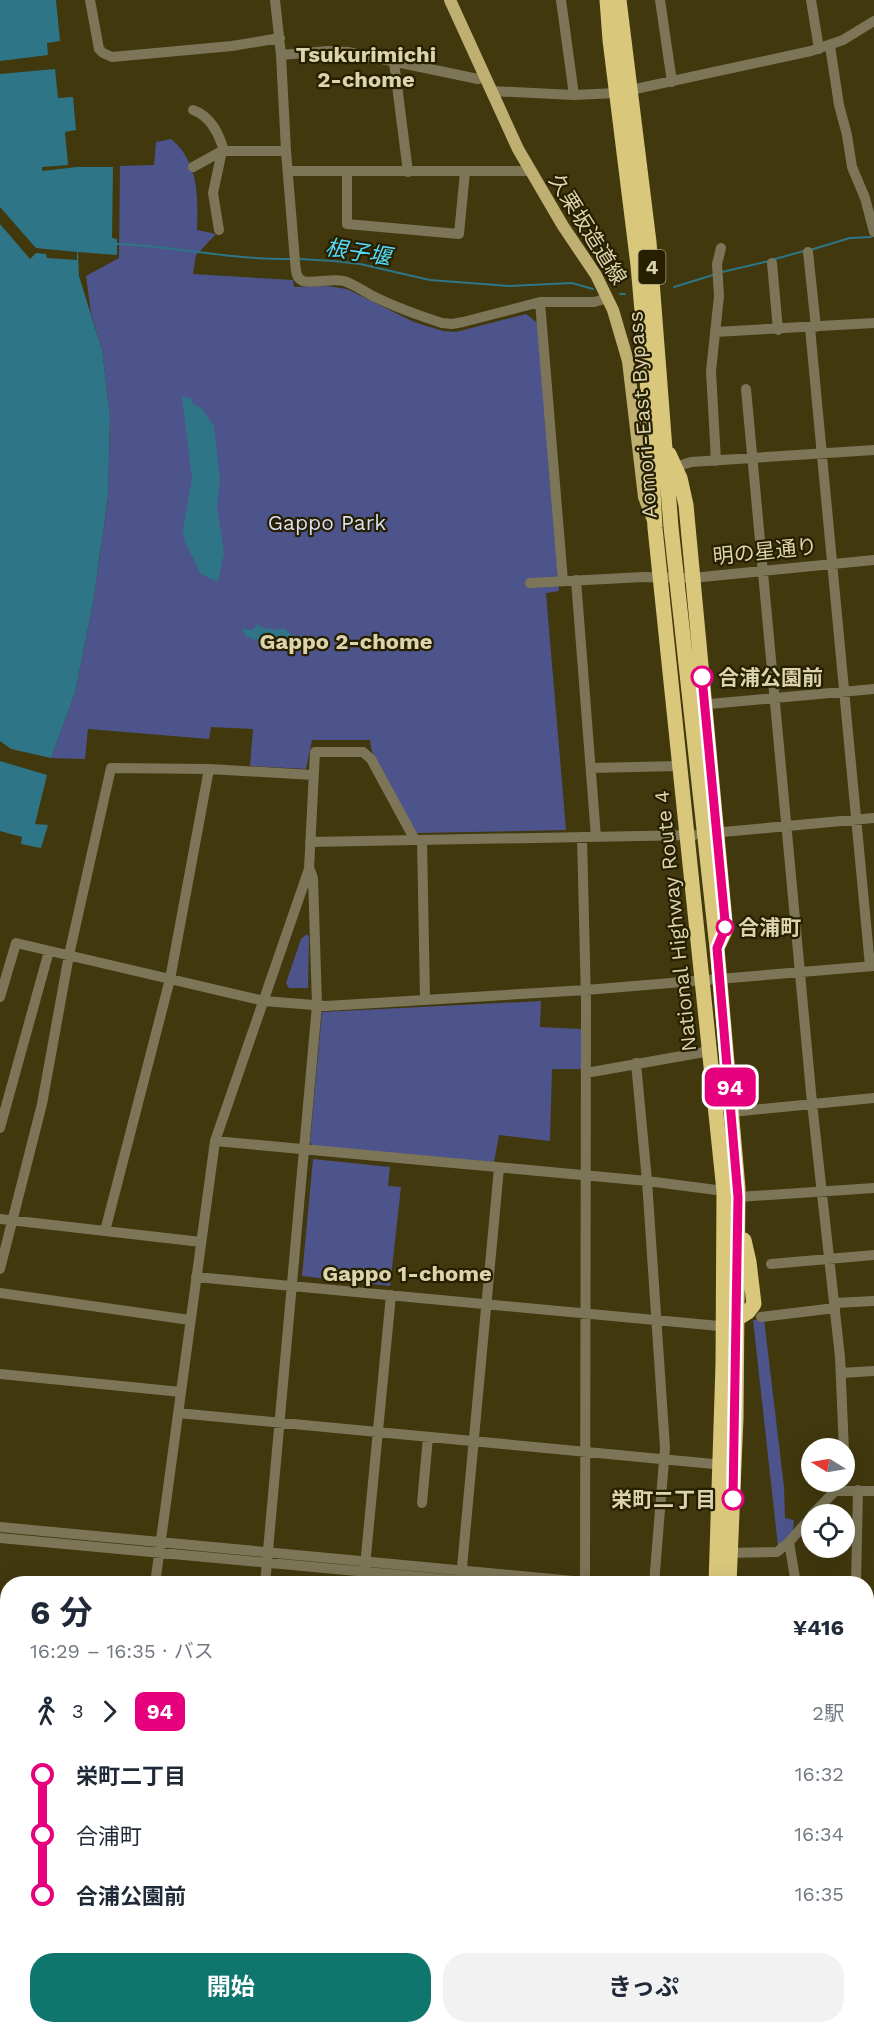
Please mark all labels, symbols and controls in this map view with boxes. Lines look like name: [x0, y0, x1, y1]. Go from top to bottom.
district label: Tsukurimichi 2-chome: [296, 42, 436, 92]
street label: 久栗坂造道線: [544, 169, 632, 289]
water label: 根子堰: [323, 234, 396, 270]
road number: 4: [638, 250, 666, 284]
street label: Aomori-East Bypass: [622, 310, 662, 520]
park label: Gappo Park: [268, 510, 386, 535]
street label: 明の星通り: [711, 533, 819, 569]
district label: Gappo 2-chome: [260, 629, 433, 654]
place label: 合浦公園前: [718, 665, 823, 690]
marker: 合浦公園前: [691, 666, 713, 688]
street label: National Highway Route 4: [649, 789, 701, 1053]
place label: 合浦町: [738, 915, 801, 940]
marker: 合浦町: [716, 918, 734, 936]
line badge: 94: [703, 1068, 757, 1106]
text: 94: [717, 1075, 743, 1100]
district label: Gappo 1-chome: [322, 1261, 492, 1286]
north arrow: [801, 1438, 855, 1492]
map controls: [801, 1438, 855, 1558]
place label: 栄町二丁目: [611, 1487, 716, 1512]
marker: 栄町二丁目: [722, 1488, 744, 1510]
button: locate: [801, 1504, 855, 1558]
text: 6 分: [30, 1593, 93, 1632]
text: ¥416: [793, 1615, 844, 1640]
text: 16:29 – 16:35 · バス: [30, 1639, 214, 1663]
icon: walk: [30, 1695, 63, 1728]
icon: forward: [93, 1695, 126, 1728]
text: 3: [72, 1699, 84, 1723]
text: 94: [147, 1699, 173, 1724]
text: 2駅: [812, 1701, 844, 1725]
text: 16:32: [795, 1762, 844, 1786]
text: 栄町二丁目: [76, 1764, 186, 1789]
text: 16:34: [794, 1822, 844, 1846]
text: 合浦町: [76, 1824, 142, 1849]
text: 16:35: [795, 1882, 844, 1906]
text: 合浦公園前: [76, 1884, 186, 1909]
button: 開始: [30, 1953, 431, 2022]
button: きっぷ: [443, 1953, 844, 2022]

